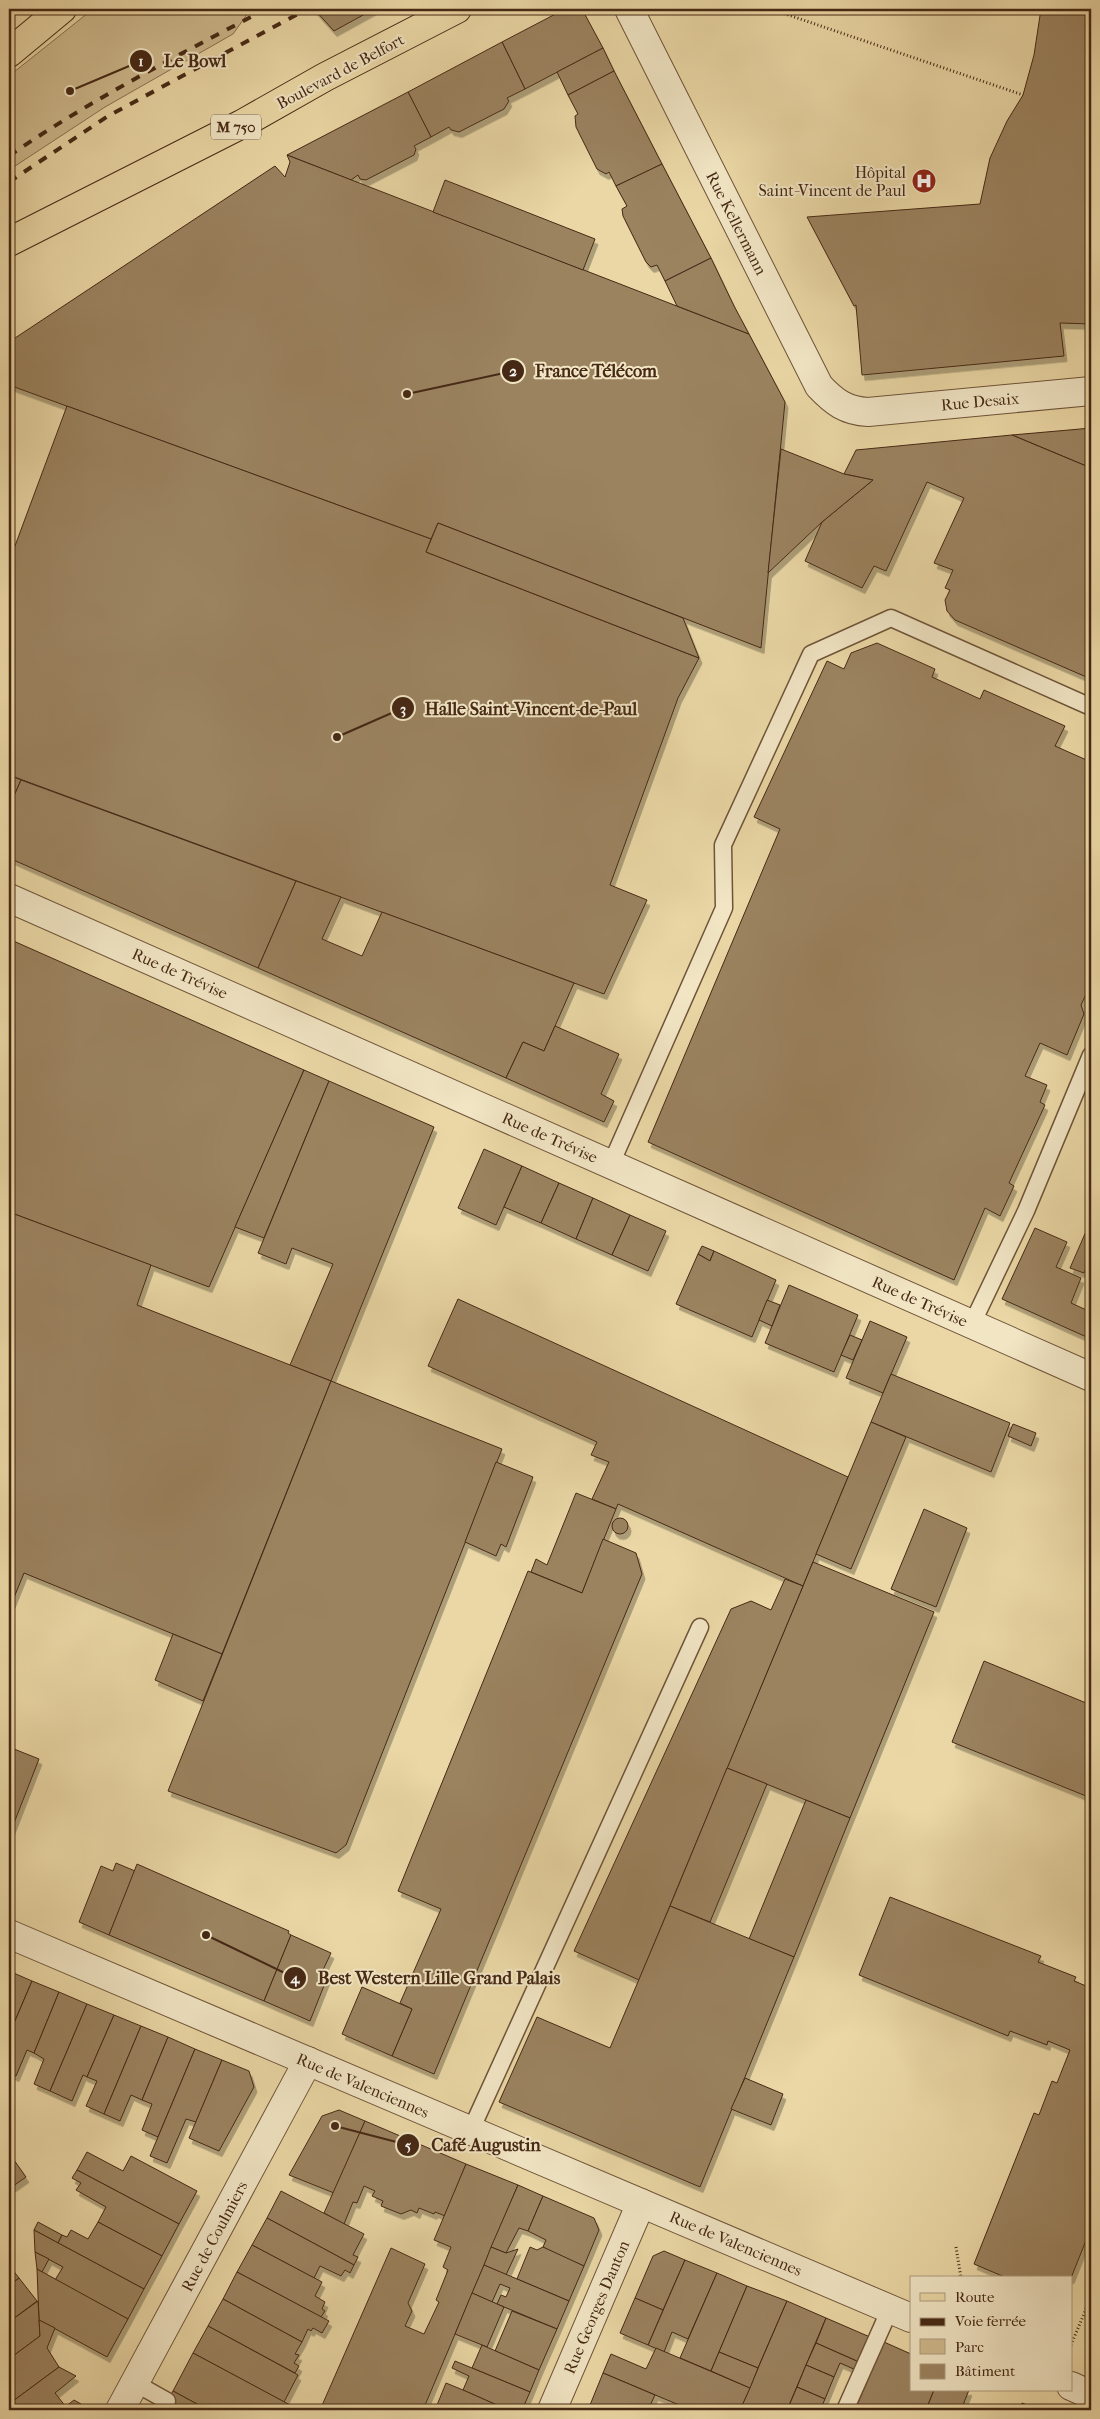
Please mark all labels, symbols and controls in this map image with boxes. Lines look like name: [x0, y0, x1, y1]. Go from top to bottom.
street label: Boulevard de Belfort: [273, 30, 408, 113]
callout: Le Bowl: [128, 44, 236, 77]
text: Le Bowl: [164, 51, 227, 72]
text: 1: [138, 52, 144, 70]
road number: M 750: [211, 114, 261, 140]
place label: Hôpital Saint-Vincent de Paul: [759, 163, 907, 200]
street label: Rue Kellermann: [702, 168, 771, 279]
hospital icon: Hôpital Saint-Vincent de Paul: [911, 168, 937, 194]
callout: France Télécom: [501, 354, 667, 387]
text: France Télécom: [534, 361, 658, 382]
text: 2: [509, 362, 517, 380]
street label: Rue Desaix: [940, 389, 1020, 414]
callout: Halle Saint-Vincent-de-Paul: [390, 692, 648, 725]
text: Halle Saint-Vincent-de-Paul: [425, 699, 638, 720]
text: 3: [400, 700, 406, 718]
street label: Rue de Trévise: [129, 944, 231, 1003]
street label: Rue de Trévise: [499, 1108, 601, 1167]
street label: Rue de Trévise: [869, 1272, 971, 1331]
callout: Best Western Lille Grand Palais: [283, 1961, 571, 1994]
text: Best Western Lille Grand Palais: [318, 1968, 561, 1989]
text: 4: [290, 1969, 301, 1987]
street label: Rue de Valenciennes: [294, 2049, 432, 2122]
callout: Café Augustin: [396, 2128, 550, 2161]
text: Café Augustin: [431, 2135, 541, 2156]
text: 5: [405, 2136, 412, 2154]
street label: Rue de Coulmiers: [177, 2178, 252, 2295]
street label: Rue de Valenciennes: [667, 2207, 805, 2280]
street label: Rue Georges Danton: [560, 2237, 633, 2377]
legend: [910, 2276, 1072, 2392]
text: Route: [955, 2288, 995, 2306]
text: Voie ferrée: [954, 2312, 1027, 2330]
text: Parc: [955, 2338, 984, 2356]
text: Bâtiment: [955, 2362, 1016, 2380]

